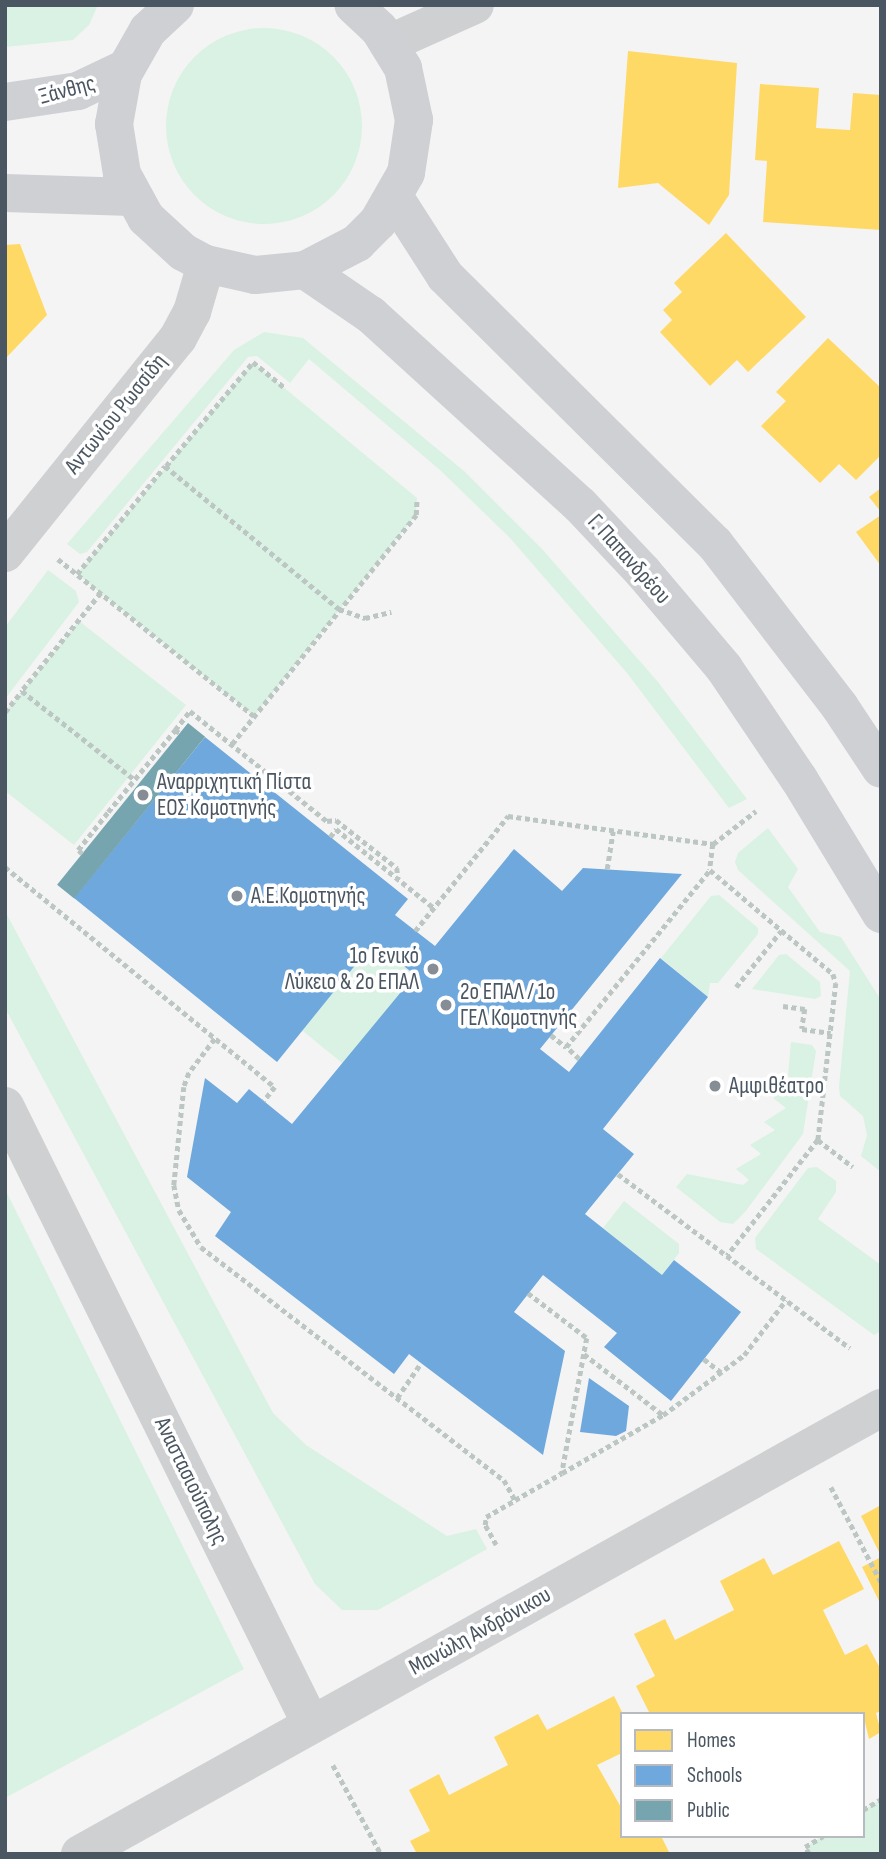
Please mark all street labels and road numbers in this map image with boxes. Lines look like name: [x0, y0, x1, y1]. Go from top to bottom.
street label: Ξάνθης: [36, 69, 98, 111]
street label: Αντωνίου Ρωσσίδη: [59, 348, 173, 480]
street label: Γ. Παπανδρέου: [581, 508, 677, 610]
street label: Αναστασιούπολης: [148, 1413, 234, 1549]
street label: Μανώλη Ανδρόνικου: [404, 1581, 556, 1681]

